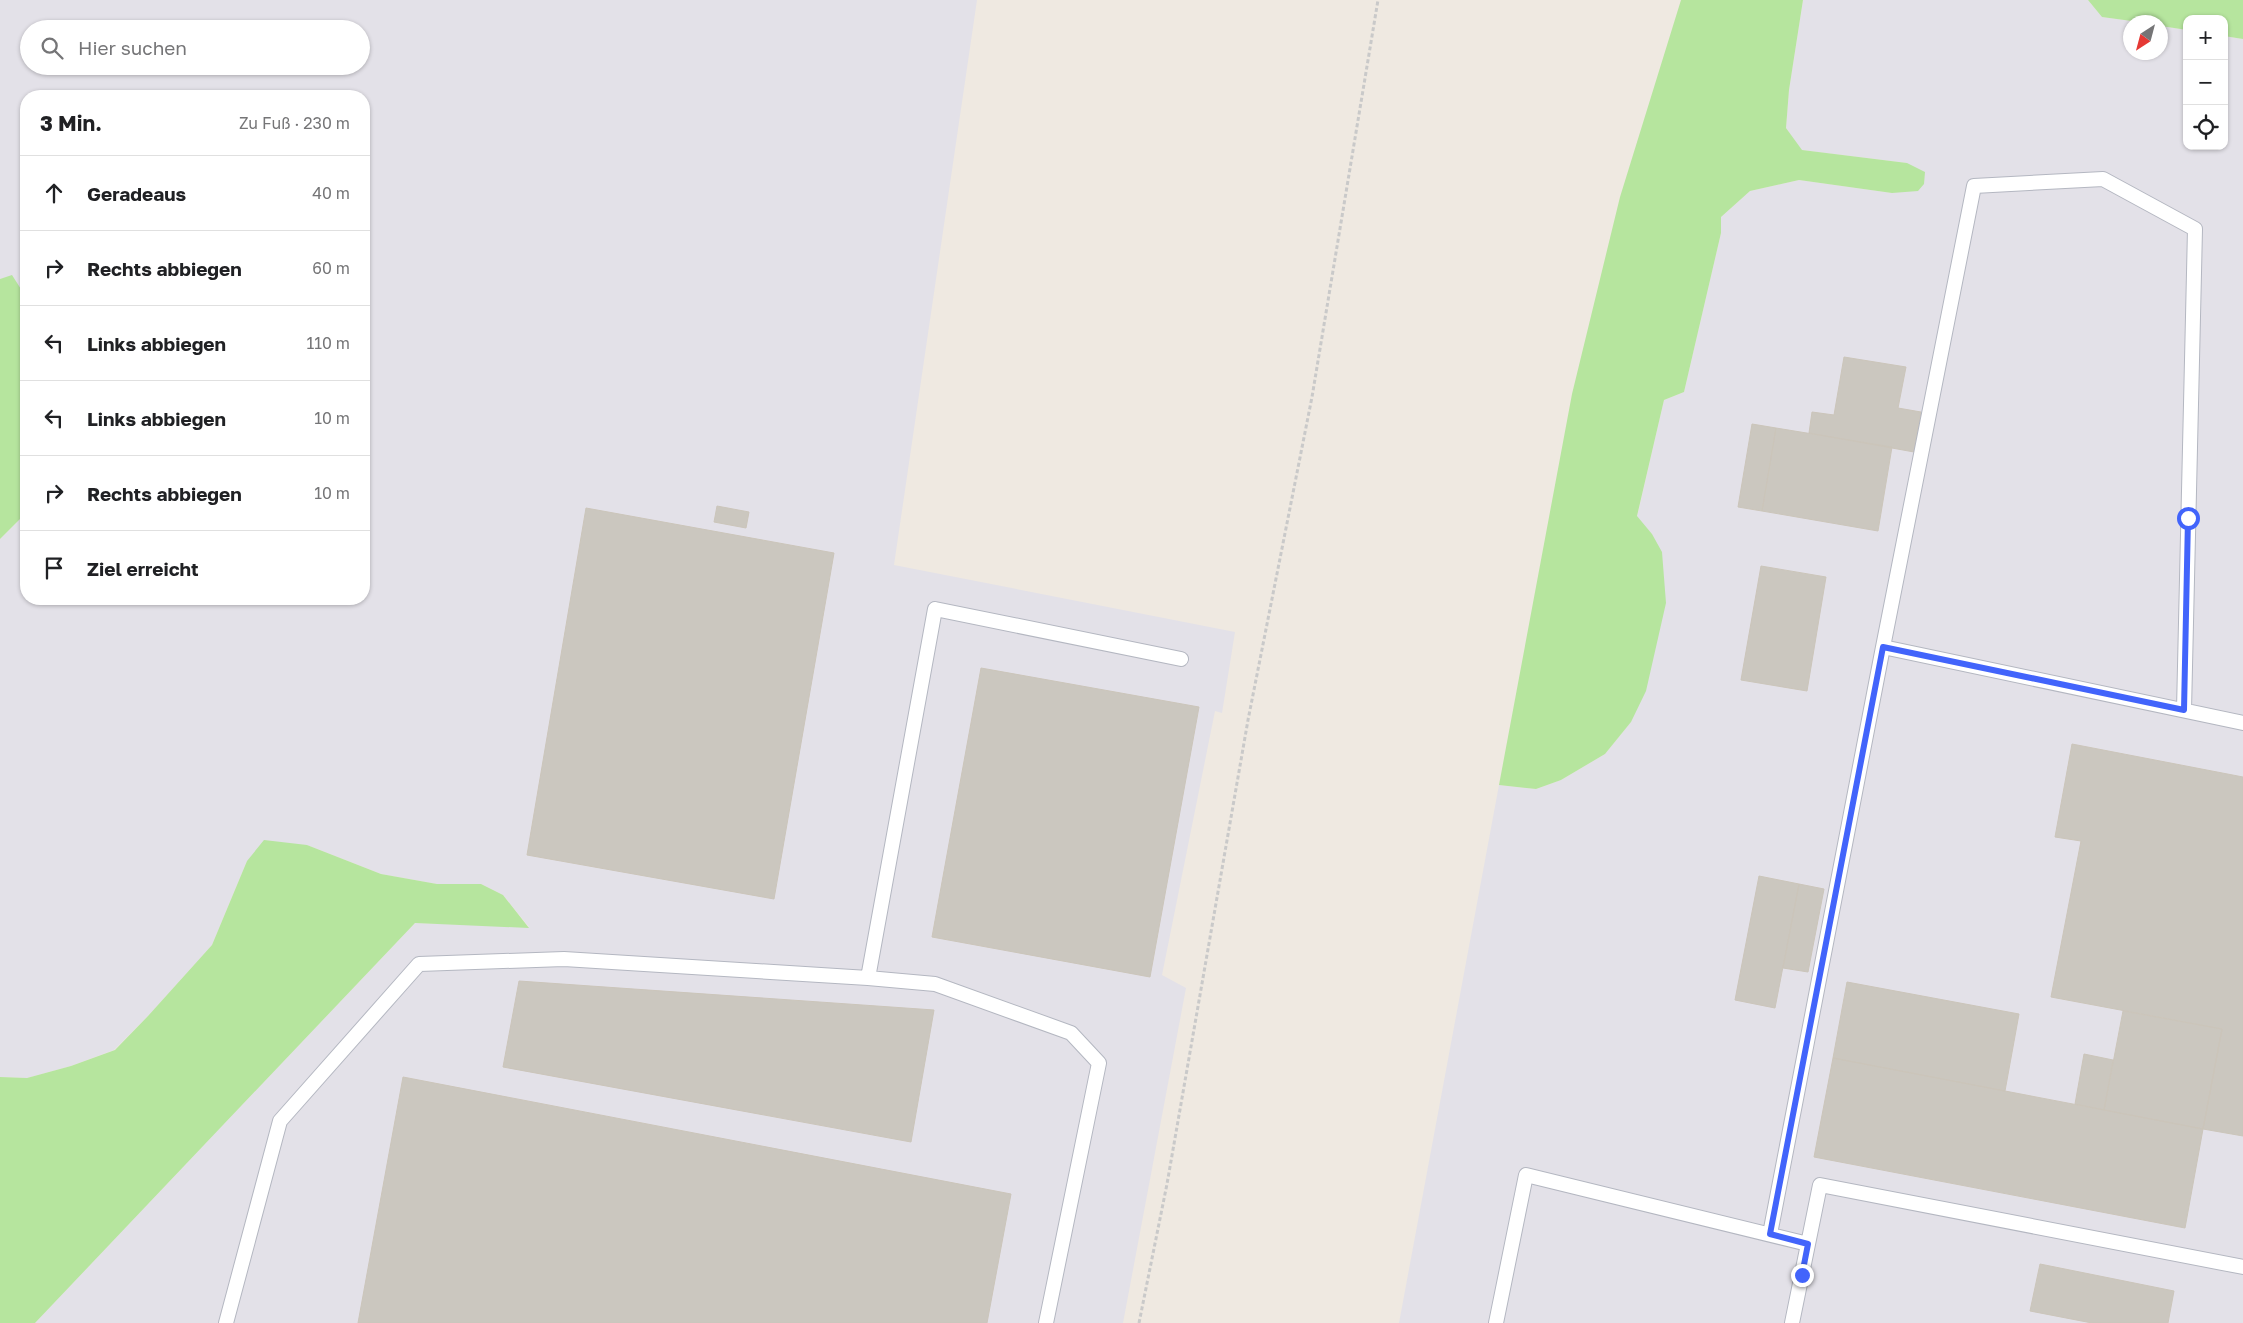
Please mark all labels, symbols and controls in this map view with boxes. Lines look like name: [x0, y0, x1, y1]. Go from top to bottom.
north arrow: [2123, 15, 2168, 60]
map controls: [2183, 15, 2228, 150]
button: +: [2183, 15, 2228, 60]
search box: [20, 20, 370, 75]
icon: search: [38, 34, 66, 62]
text: Hier suchen: [78, 36, 187, 59]
button: −: [2183, 60, 2228, 105]
button: locate: [2183, 105, 2228, 150]
text: 3 Min.: [40, 110, 102, 136]
text: Zu Fuß · 230 m: [239, 113, 350, 133]
icon: ahead: [40, 179, 68, 207]
text: Geradeaus: [87, 182, 186, 205]
text: 40 m: [312, 183, 350, 203]
icon: right: [40, 254, 68, 282]
text: Rechts abbiegen: [87, 257, 242, 280]
text: 60 m: [312, 258, 350, 278]
icon: left: [40, 329, 68, 357]
text: Links abbiegen: [87, 332, 226, 355]
text: 110 m: [306, 333, 350, 353]
icon: left: [40, 404, 68, 432]
text: Links abbiegen: [87, 407, 226, 430]
text: 10 m: [314, 408, 350, 428]
icon: right: [40, 479, 68, 507]
text: Rechts abbiegen: [87, 482, 242, 505]
text: 10 m: [314, 483, 350, 503]
route start: [2177, 507, 2200, 530]
icon: arrive: [40, 554, 68, 582]
text: Ziel erreicht: [87, 557, 199, 580]
route end: [1791, 1264, 1814, 1287]

